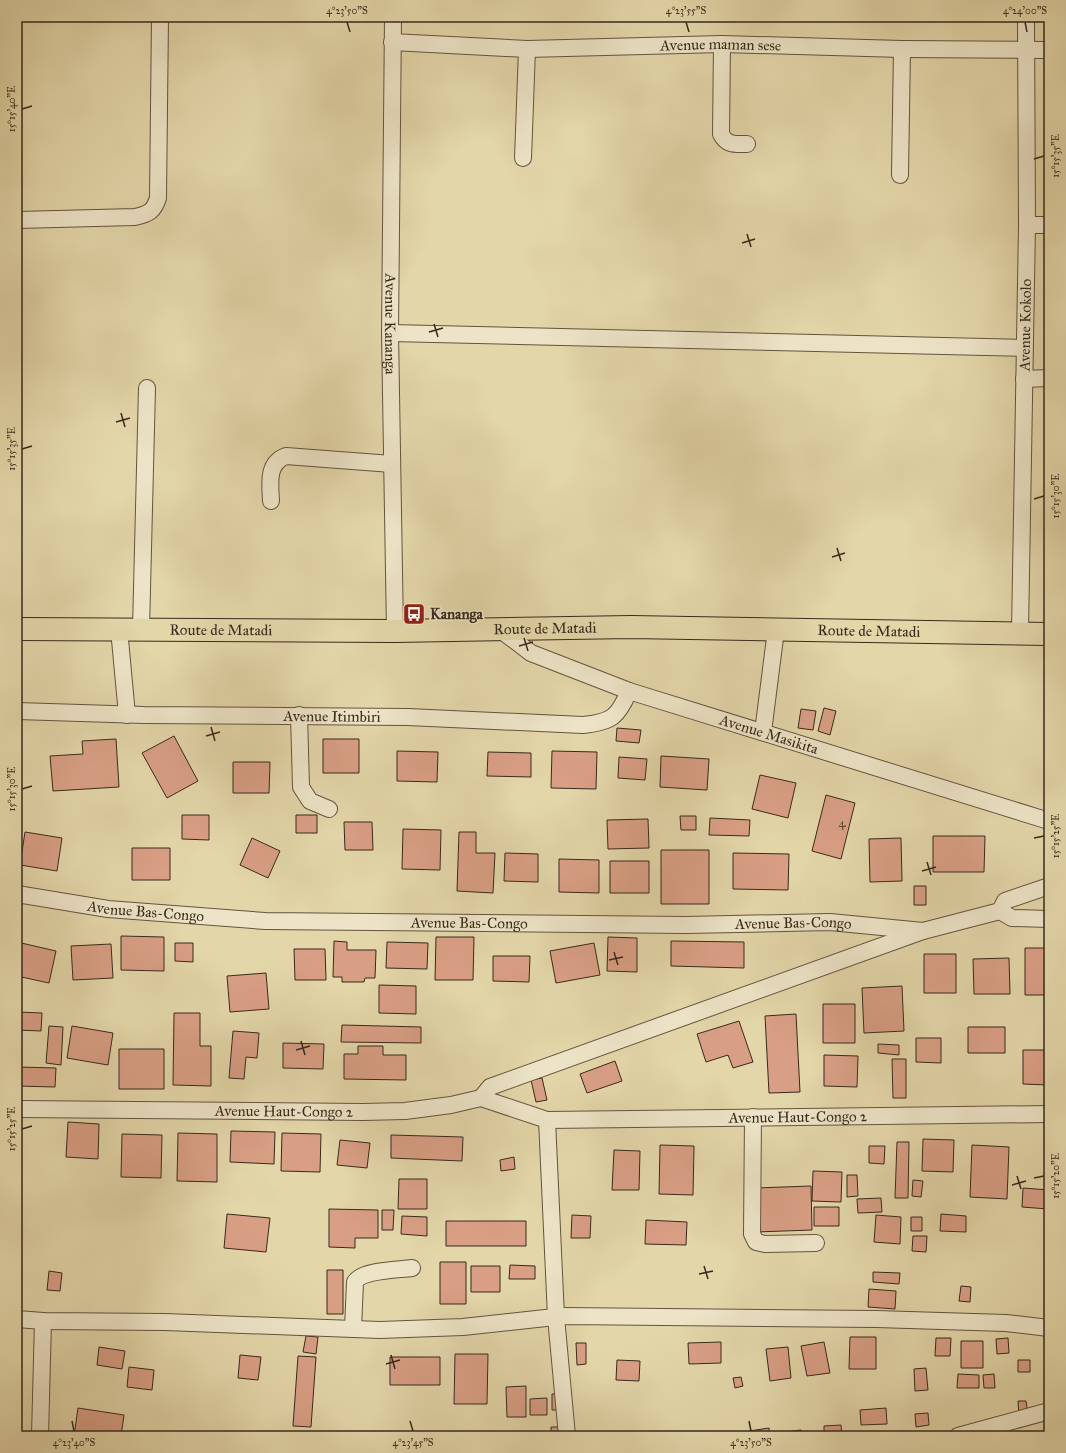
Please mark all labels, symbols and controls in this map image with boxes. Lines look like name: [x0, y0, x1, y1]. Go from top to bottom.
text: 4°23'50"S: [326, 5, 368, 17]
text: 4°23'55"S: [666, 5, 706, 17]
text: 4°24'00"S: [1003, 5, 1047, 17]
street label: Avenue maman sese: [659, 35, 781, 55]
text: 15°15'40"E: [6, 86, 18, 132]
text: 15°15'35"E: [1050, 134, 1062, 178]
street label: Avenue Kananga: [381, 272, 400, 375]
street label: Avenue Kokolo: [1015, 278, 1035, 372]
text: 15°15'35"E: [6, 427, 18, 471]
text: 15°15'30"E: [1050, 474, 1062, 518]
bus stop icon: Kananga: [401, 601, 427, 627]
place label: Kananga: [430, 605, 484, 624]
street label: Route de Matadi: [493, 619, 597, 638]
street label: Route de Matadi: [169, 621, 273, 639]
street label: Route de Matadi: [817, 621, 921, 641]
street label: Avenue Itimbiri: [282, 707, 381, 726]
street label: Avenue Masikita: [716, 710, 821, 758]
text: 15°15'30"E: [6, 767, 18, 811]
text: 15°15'25"E: [1050, 814, 1062, 858]
house number: 4: [838, 815, 846, 831]
street label: Avenue Bas-Congo: [85, 897, 205, 925]
street label: Avenue Bas-Congo: [410, 913, 528, 932]
street label: Avenue Bas-Congo: [734, 913, 853, 933]
street label: Avenue Haut-Congo 2: [214, 1102, 354, 1121]
text: 15°15'25"E: [6, 1107, 18, 1151]
street label: Avenue Haut-Congo 2: [728, 1107, 868, 1127]
text: 15°15'20"E: [1050, 1153, 1062, 1199]
text: 4°23'40"S: [53, 1437, 95, 1449]
text: 4°23'45"S: [392, 1437, 434, 1449]
text: 4°23'50"S: [730, 1437, 772, 1449]

